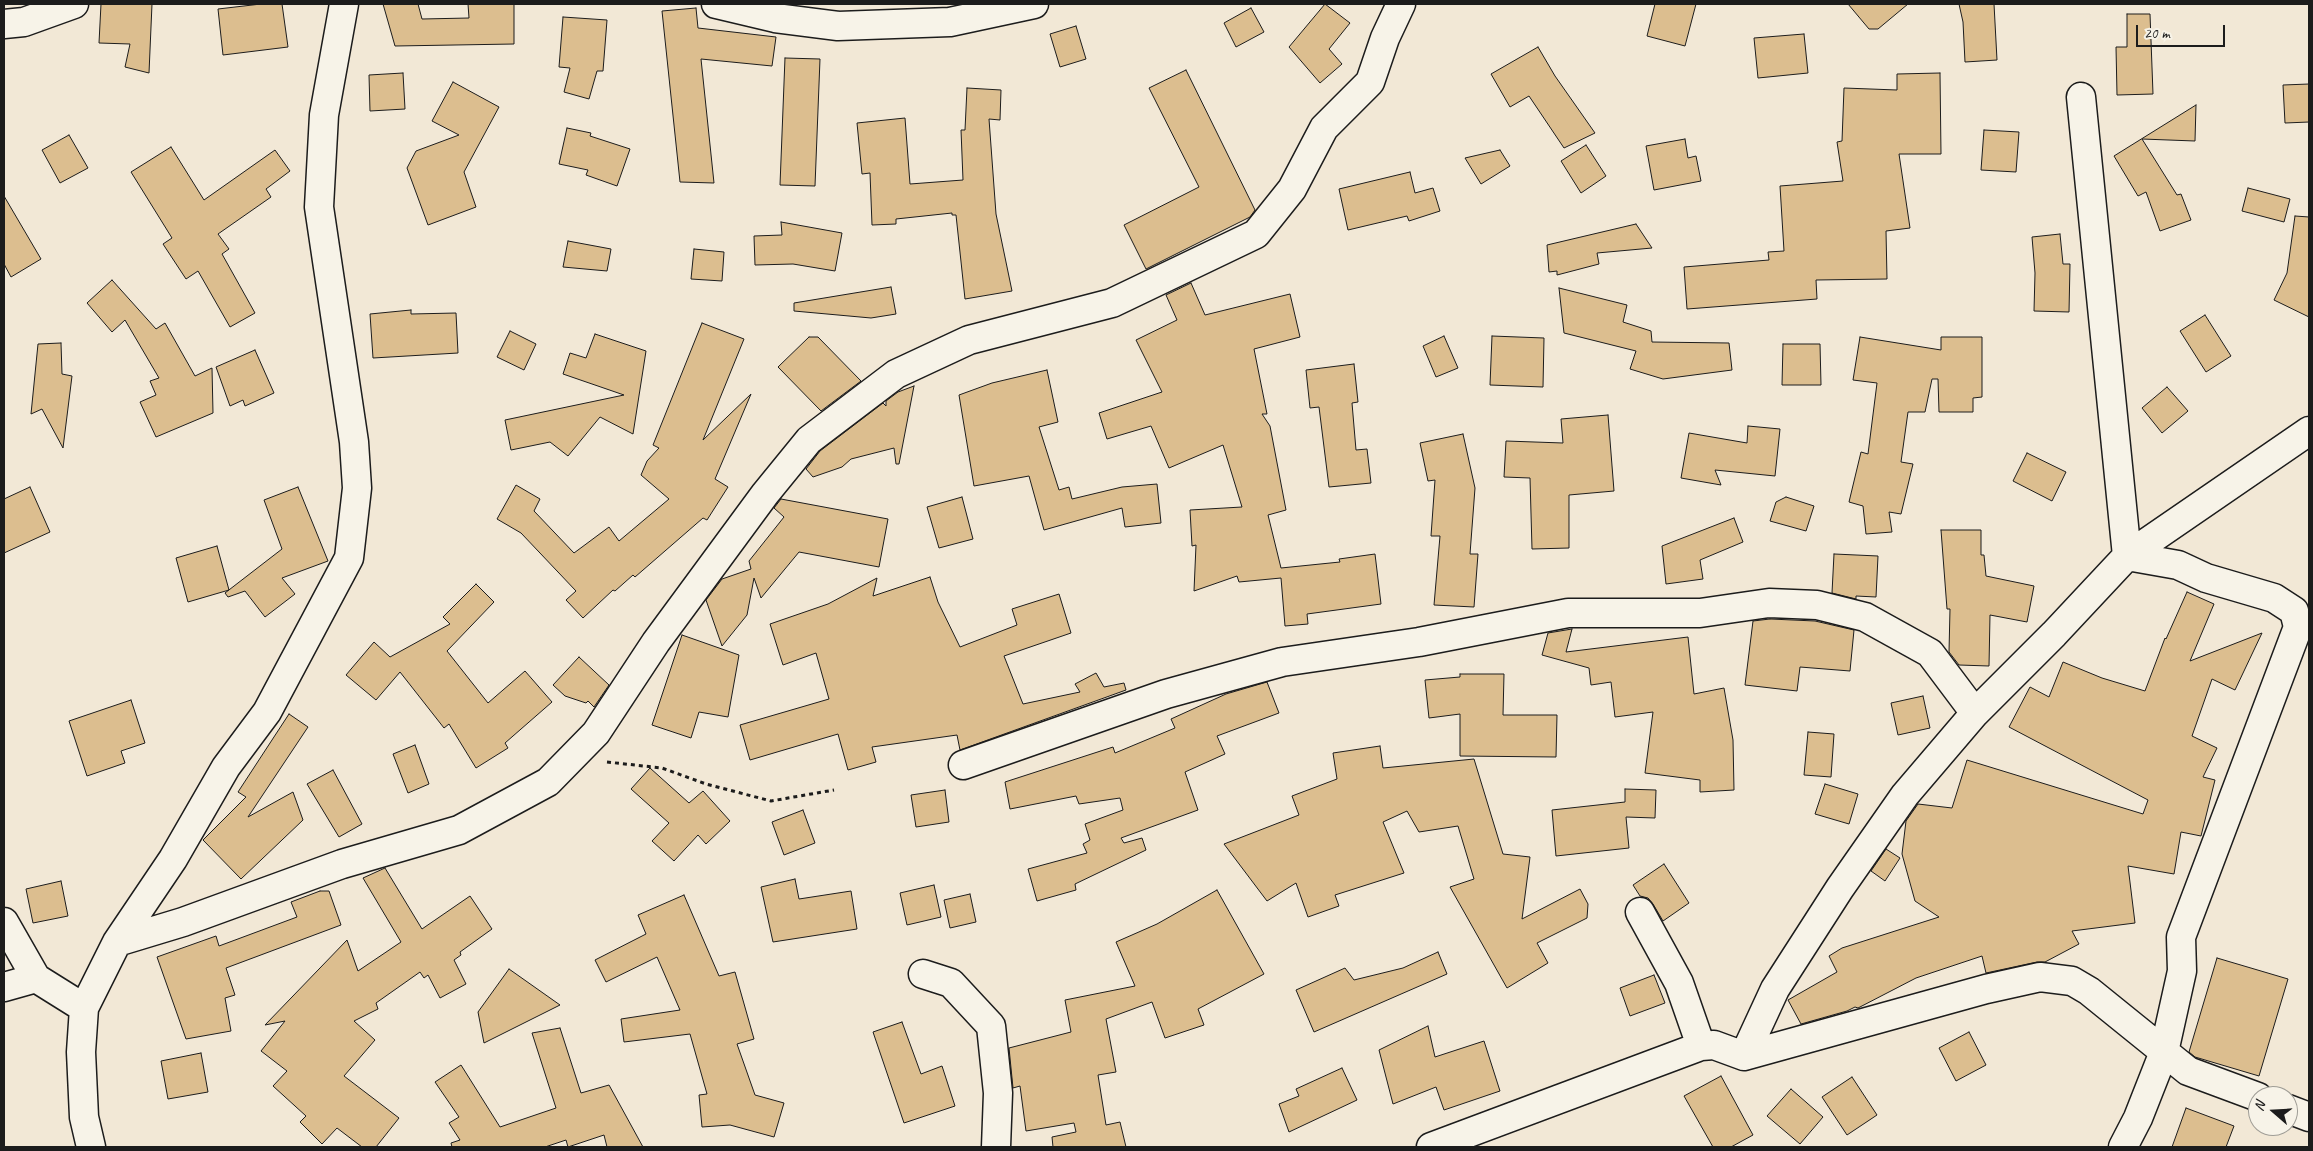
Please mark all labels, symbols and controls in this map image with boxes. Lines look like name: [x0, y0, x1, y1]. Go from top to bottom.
scale bar: [2138, 15, 2227, 47]
text: 20 m: [2144, 24, 2170, 43]
north arrow: [2248, 1086, 2298, 1136]
text: N: [2250, 1099, 2269, 1113]

